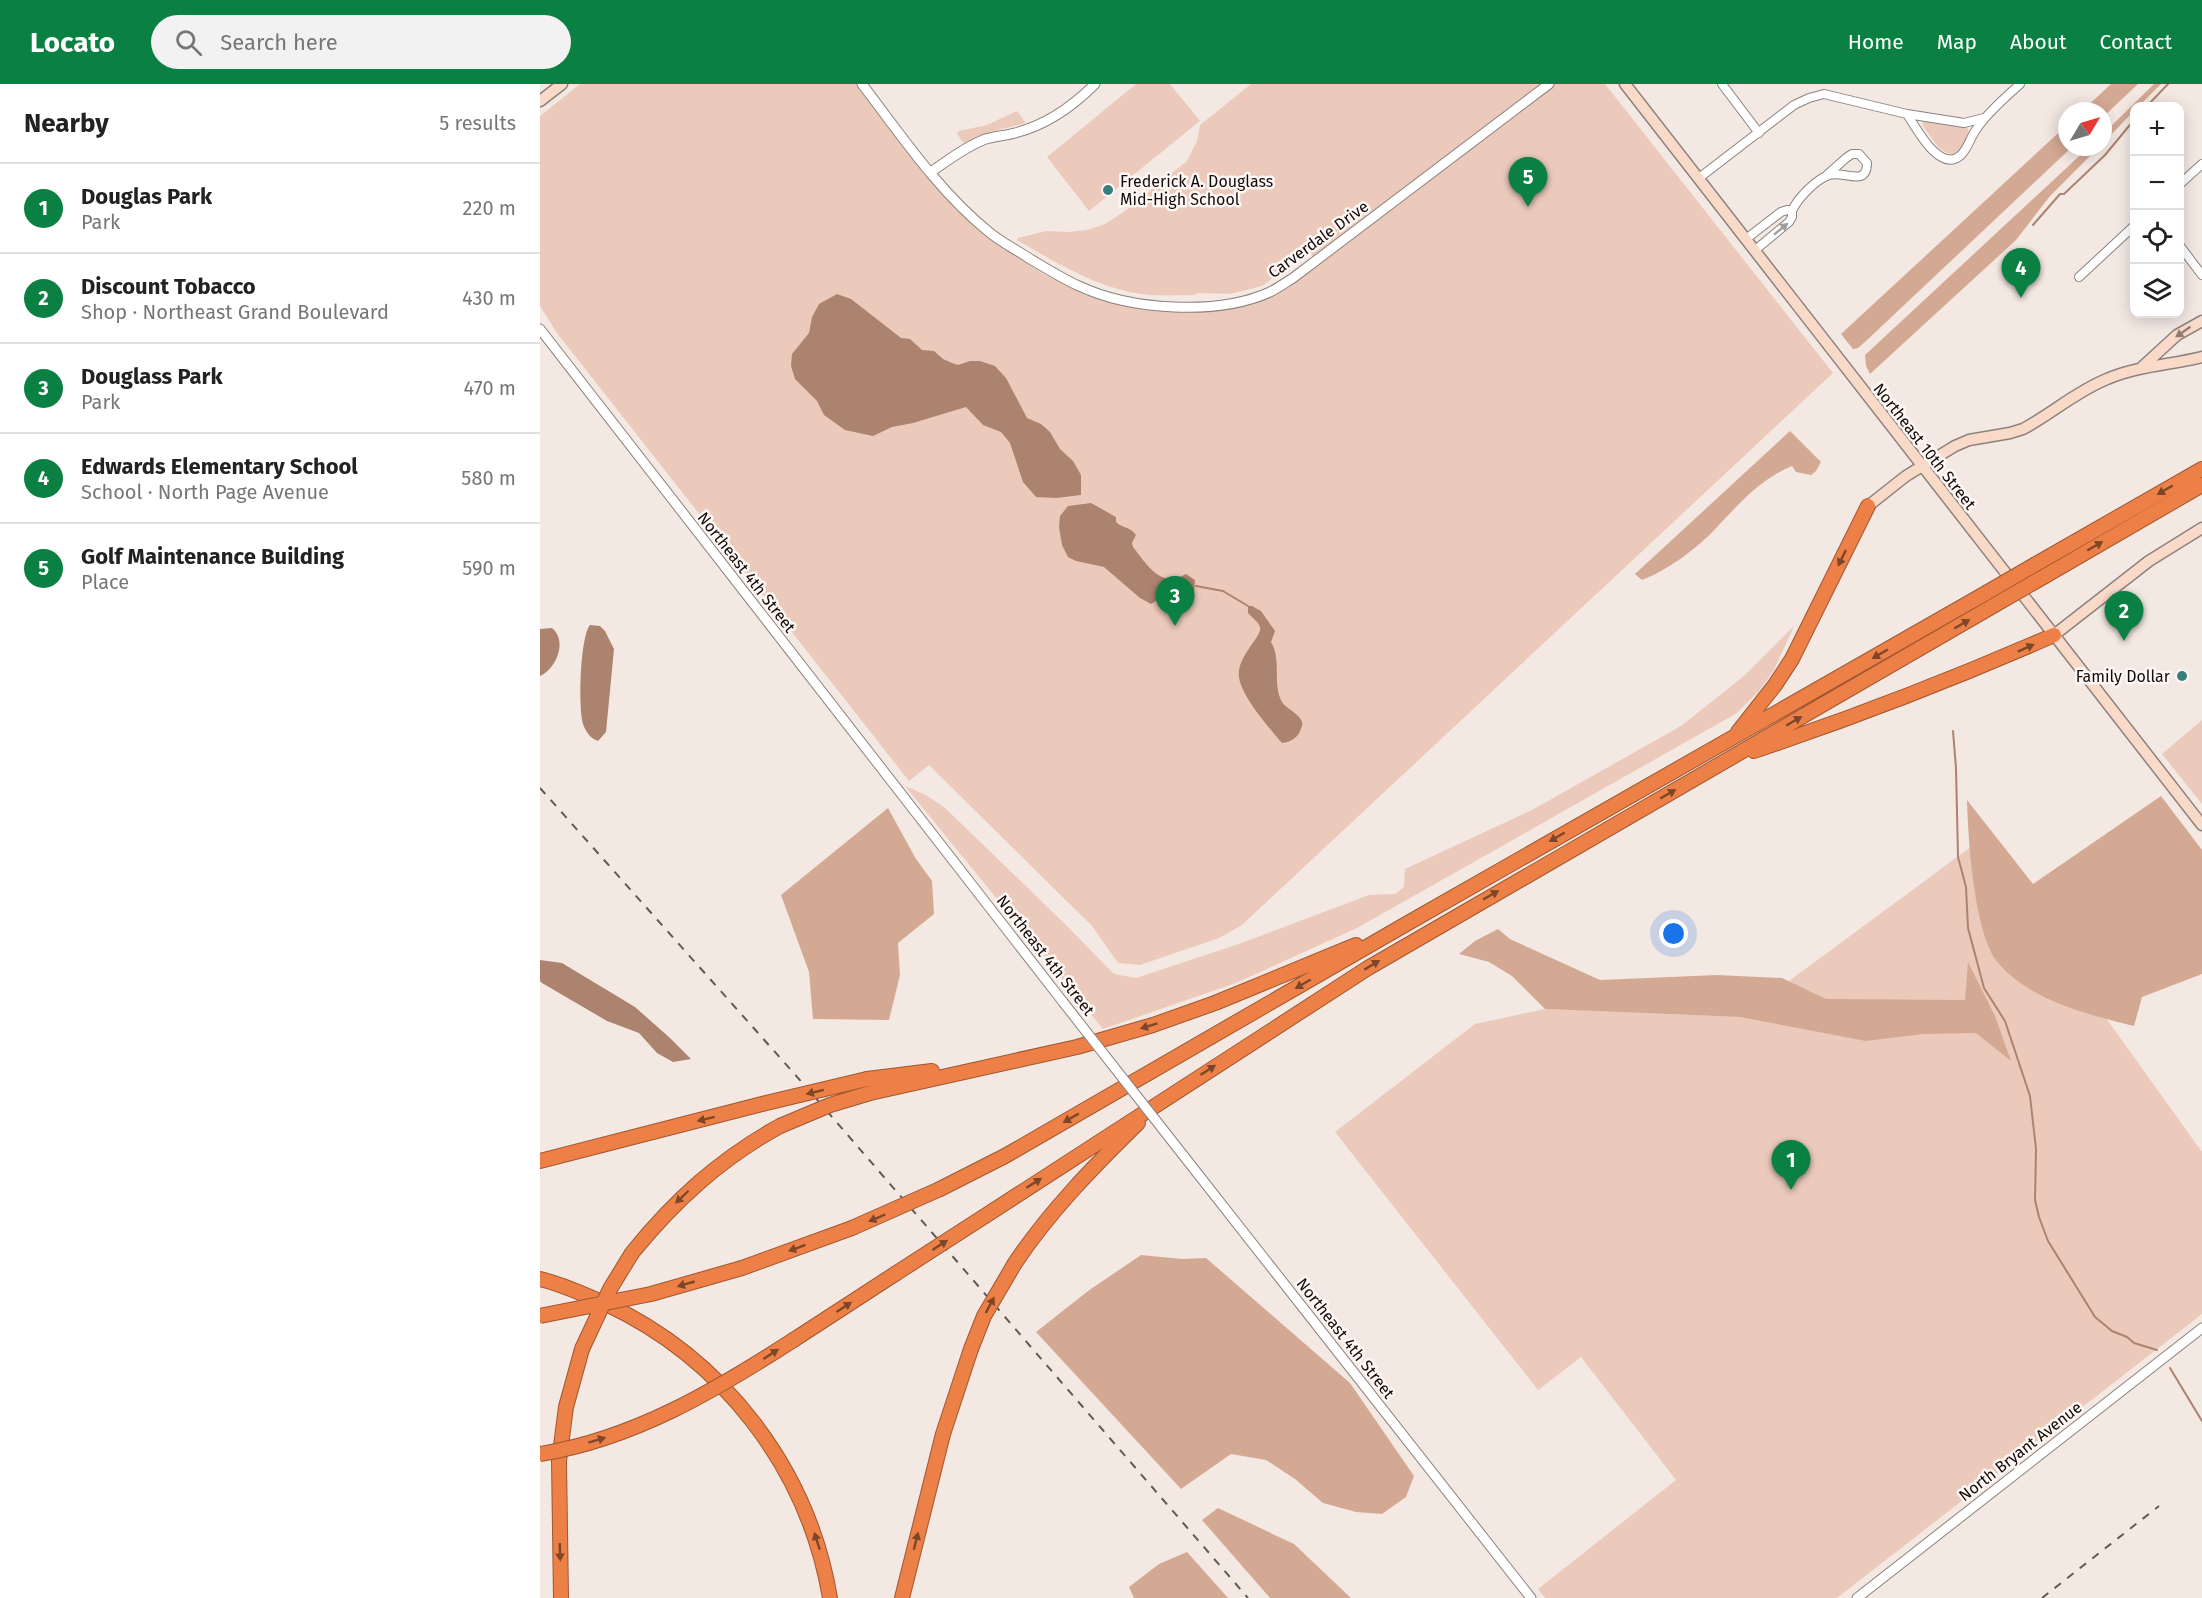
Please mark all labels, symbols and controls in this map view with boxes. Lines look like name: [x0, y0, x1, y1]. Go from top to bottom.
search box: [151, 15, 571, 69]
text: Locato: [30, 26, 115, 59]
icon: search: [172, 26, 205, 59]
text: Search here: [220, 29, 338, 56]
text: Home: [1848, 29, 1904, 55]
text: Map: [1937, 29, 1977, 55]
text: About: [2010, 29, 2067, 55]
text: Contact: [2100, 29, 2172, 55]
north arrow: [2058, 102, 2112, 156]
map controls: [2130, 102, 2184, 318]
button: +: [2130, 102, 2184, 156]
text: Nearby: [24, 108, 109, 139]
text: 5 results: [439, 111, 516, 135]
button: −: [2130, 156, 2184, 210]
pin: 5: [1508, 158, 1548, 207]
place label: Frederick A. Douglass Mid-High School: [1120, 172, 1273, 209]
text: Douglas Park: [81, 183, 212, 210]
marker: Frederick A. Douglass Mid-High School: [1101, 183, 1115, 197]
text: 1: [39, 196, 48, 220]
text: 220 m: [463, 196, 516, 220]
street label: Carverdale Drive: [1265, 197, 1372, 282]
text: Park: [81, 210, 120, 234]
button: locate: [2130, 210, 2184, 264]
one-way arrow: [1773, 223, 1789, 236]
pin: 4: [2002, 248, 2040, 298]
button: layers: [2130, 264, 2184, 318]
text: Discount Tobacco: [81, 273, 256, 300]
text: 2: [38, 286, 49, 310]
text: 430 m: [462, 286, 516, 310]
text: Shop · Northeast Grand Boulevard: [81, 300, 389, 324]
one-way arrow: [2176, 326, 2192, 338]
text: Douglass Park: [81, 363, 223, 390]
text: 3: [38, 376, 49, 400]
text: 470 m: [464, 376, 516, 400]
street label: Northeast 10th Street: [1869, 379, 1980, 513]
text: Park: [81, 390, 120, 414]
text: Edwards Elementary School: [81, 453, 358, 480]
text: 4: [38, 466, 49, 490]
text: 580 m: [461, 466, 516, 490]
text: School · North Page Avenue: [81, 480, 329, 504]
one-way arrow: [2156, 485, 2173, 495]
street label: Northeast 4th Street: [694, 508, 800, 636]
one-way arrow: [2087, 541, 2103, 552]
text: Golf Maintenance Building: [81, 543, 344, 570]
one-way arrow: [1838, 550, 1847, 567]
text: 5: [38, 556, 49, 580]
text: 590 m: [462, 556, 516, 580]
text: Place: [81, 570, 129, 594]
pin: 3: [1156, 576, 1194, 626]
pin: 2: [2104, 592, 2144, 641]
one-way arrow: [1954, 618, 1970, 629]
one-way arrow: [2017, 642, 2035, 652]
one-way arrow: [1872, 648, 1888, 659]
place label: Family Dollar: [2076, 667, 2171, 686]
marker: Family Dollar: [2175, 669, 2189, 683]
one-way arrow: [1785, 716, 1802, 726]
one-way arrow: [1660, 788, 1676, 799]
one-way arrow: [1549, 832, 1566, 842]
one-way arrow: [1483, 890, 1499, 901]
street label: Northeast 4th Street: [993, 891, 1099, 1019]
your location: [1659, 919, 1688, 948]
one-way arrow: [1364, 960, 1380, 971]
one-way arrow: [1294, 979, 1311, 989]
one-way arrow: [1139, 1022, 1157, 1031]
one-way arrow: [1200, 1065, 1216, 1076]
one-way arrow: [805, 1087, 824, 1097]
one-way arrow: [1063, 1112, 1079, 1123]
one-way arrow: [696, 1114, 715, 1124]
pin: 1: [1772, 1140, 1810, 1190]
one-way arrow: [1026, 1178, 1042, 1189]
one-way arrow: [674, 1190, 689, 1204]
one-way arrow: [868, 1213, 886, 1223]
one-way arrow: [932, 1239, 948, 1251]
one-way arrow: [788, 1244, 806, 1253]
street label: Northeast 4th Street: [1293, 1274, 1399, 1402]
one-way arrow: [677, 1280, 695, 1289]
one-way arrow: [986, 1296, 995, 1313]
one-way arrow: [836, 1302, 852, 1313]
one-way arrow: [763, 1349, 779, 1360]
street label: North Bryant Avenue: [1955, 1398, 2085, 1505]
one-way arrow: [588, 1434, 606, 1444]
one-way arrow: [811, 1532, 821, 1550]
one-way arrow: [912, 1532, 922, 1550]
one-way arrow: [555, 1542, 564, 1561]

